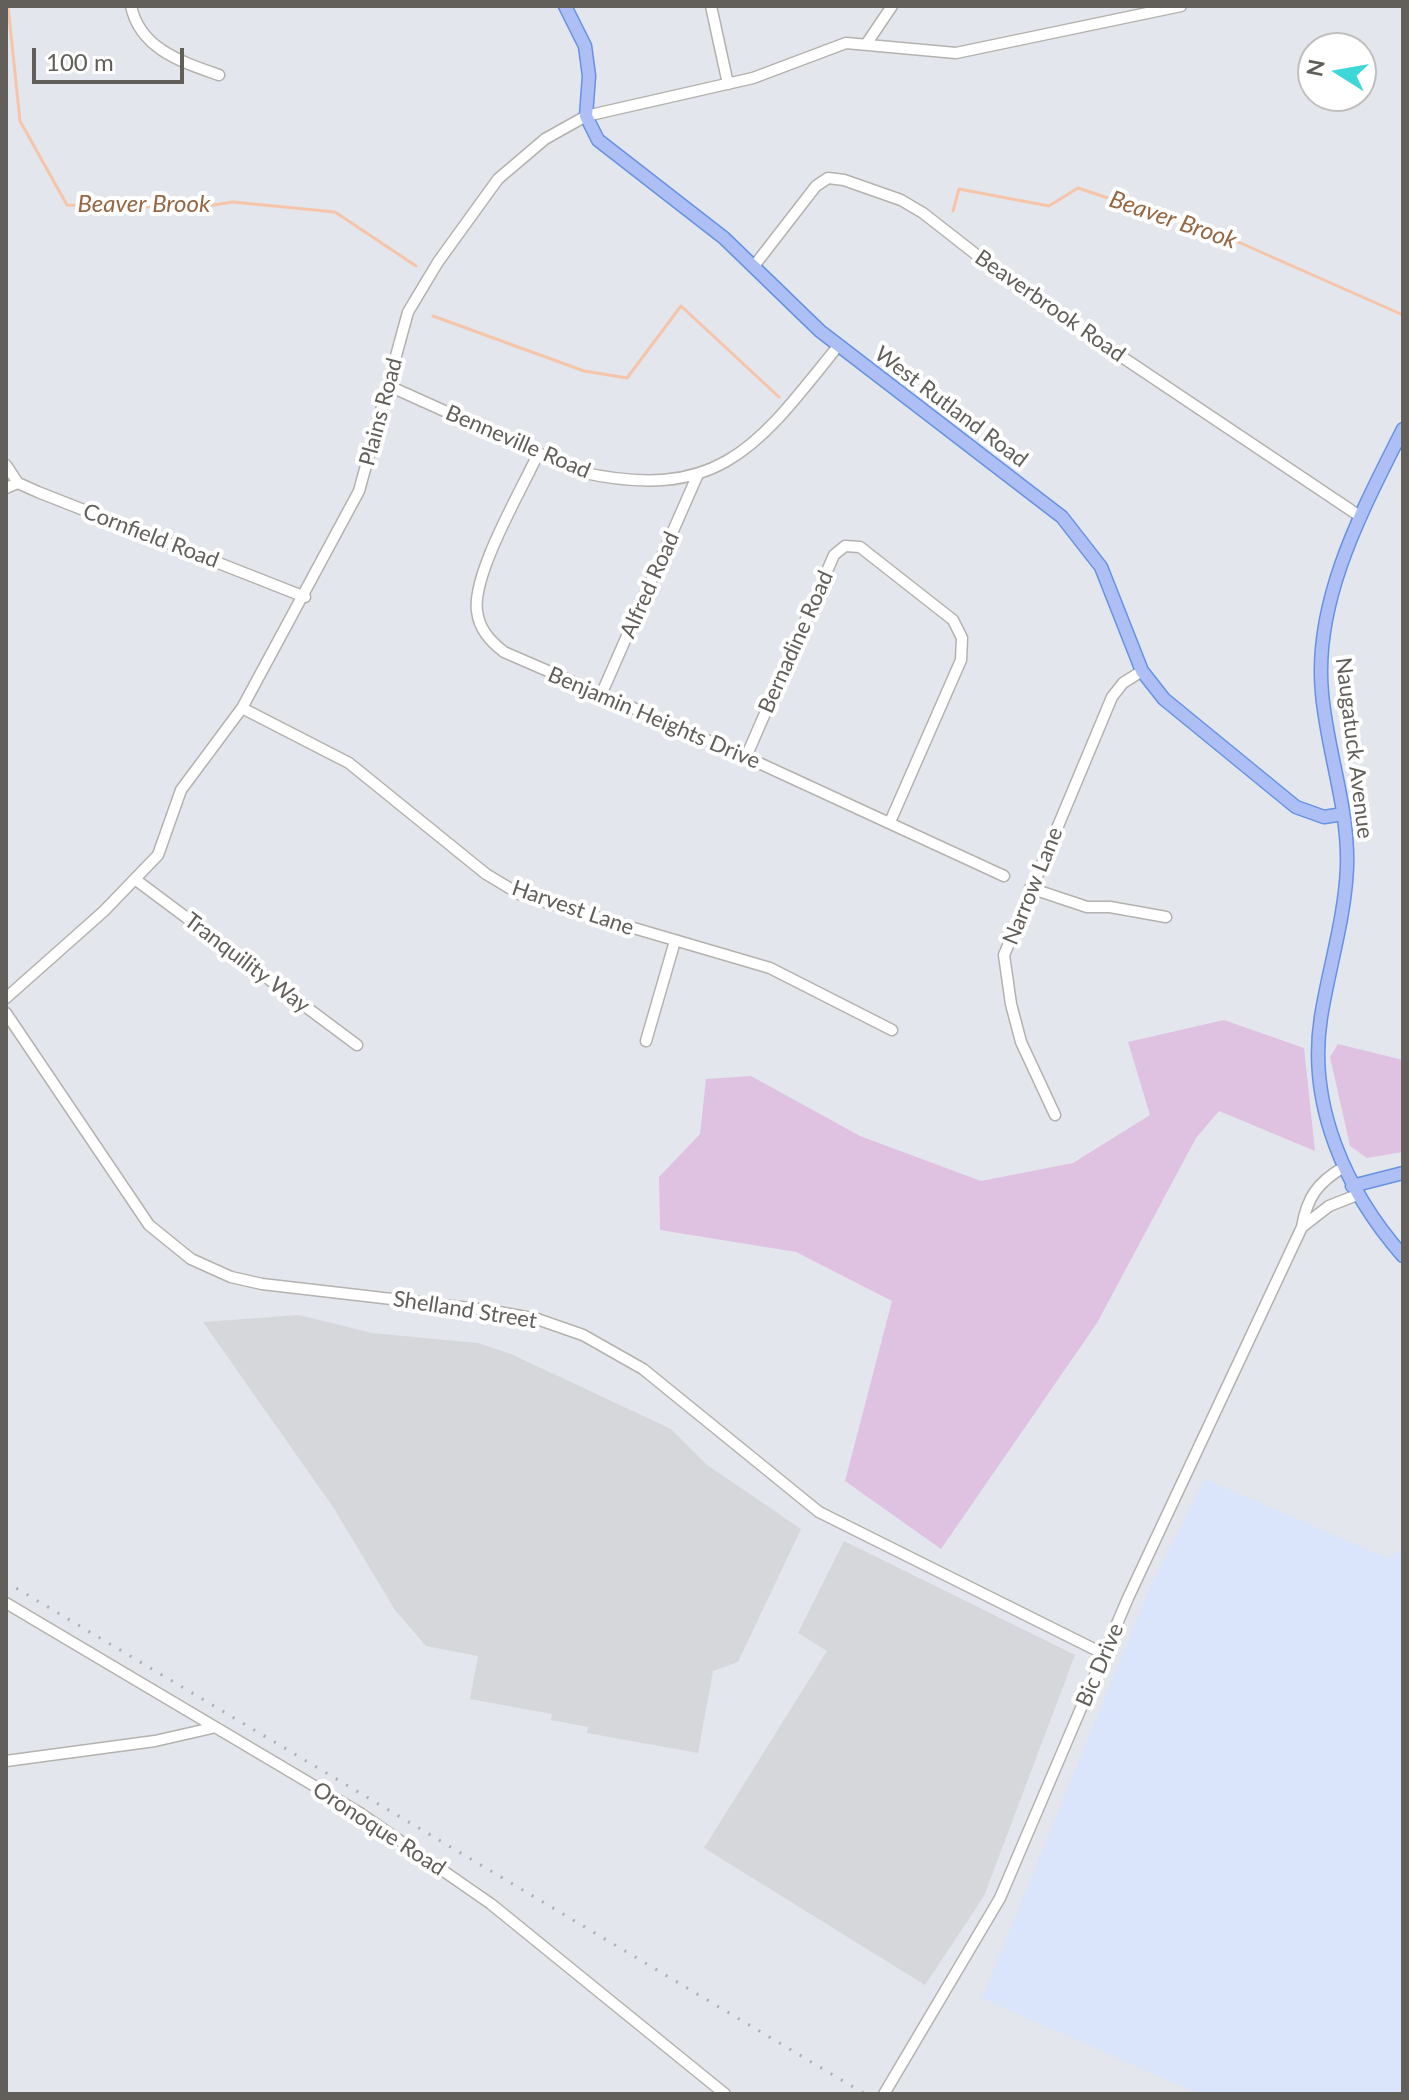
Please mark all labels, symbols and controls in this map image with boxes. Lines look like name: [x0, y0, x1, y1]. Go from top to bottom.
scale bar: [36, 32, 188, 82]
north arrow: [1297, 32, 1377, 112]
text: 100 m: [46, 47, 114, 76]
text: N: [1300, 57, 1330, 79]
water label: Beaver Brook: [1106, 185, 1240, 255]
water label: Beaver Brook: [78, 190, 210, 218]
street label: Beaverbrook Road: [970, 244, 1130, 368]
street label: West Rutland Road: [869, 341, 1033, 473]
street label: Plains Road: [354, 355, 408, 469]
street label: Benneville Road: [442, 400, 594, 484]
street label: Cornfield Road: [79, 498, 223, 574]
street label: Alfred Road: [615, 528, 685, 642]
street label: Bernadine Road: [753, 567, 839, 717]
street label: Naugatuck Avenue: [1330, 656, 1378, 840]
street label: Benjamin Heights Drive: [544, 661, 764, 775]
street label: Narrow Lane: [997, 823, 1069, 949]
street label: Harvest Lane: [509, 875, 637, 941]
street label: Tranquility Way: [179, 907, 315, 1019]
street label: Shelland Street: [391, 1286, 539, 1334]
street label: Bic Drive: [1071, 1619, 1129, 1711]
street label: Oronoque Road: [308, 1776, 450, 1882]

